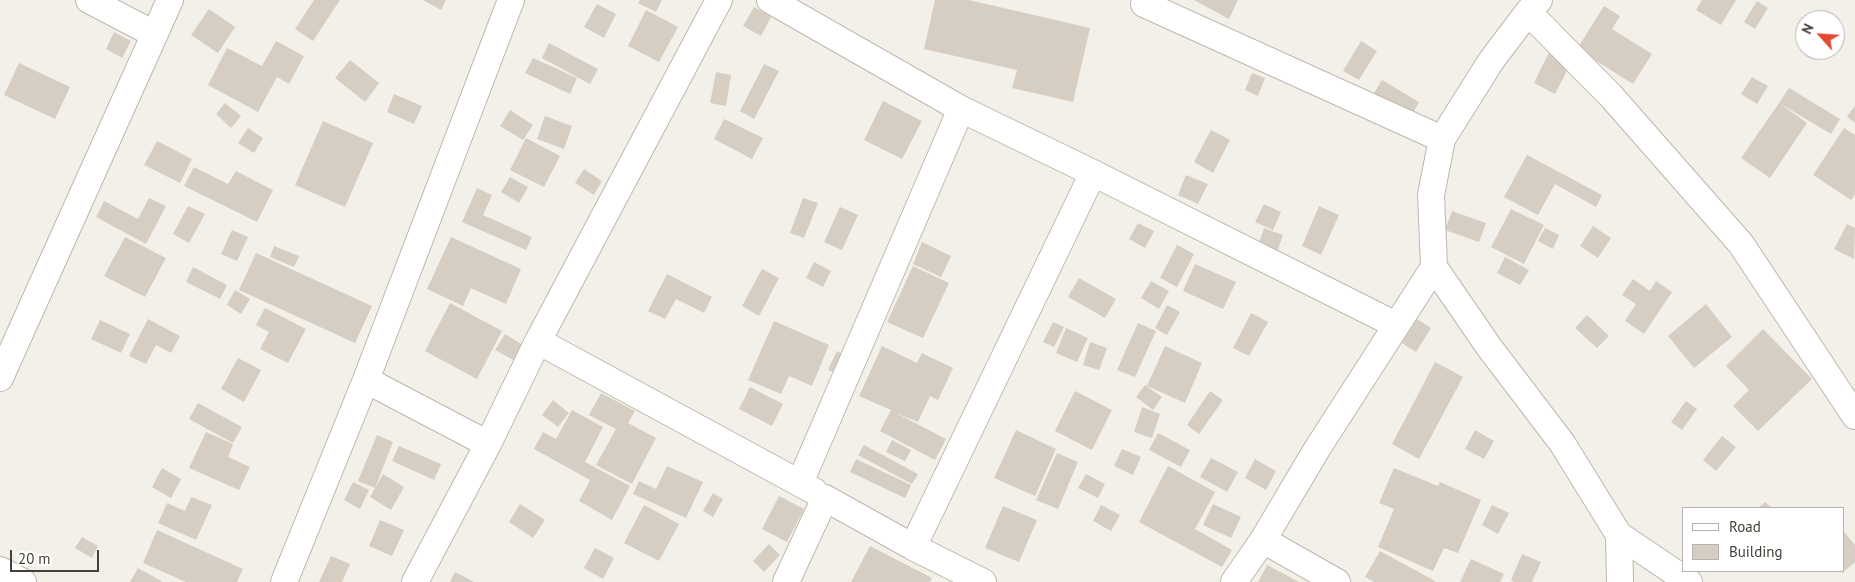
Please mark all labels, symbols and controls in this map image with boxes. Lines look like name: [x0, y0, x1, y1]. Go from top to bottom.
north arrow: [1795, 10, 1845, 60]
text: N: [1797, 21, 1818, 37]
legend: [1682, 507, 1845, 572]
text: Road: [1729, 517, 1761, 536]
scale bar: [12, 540, 101, 572]
text: Building: [1729, 542, 1783, 561]
text: 20 m: [18, 549, 51, 568]

